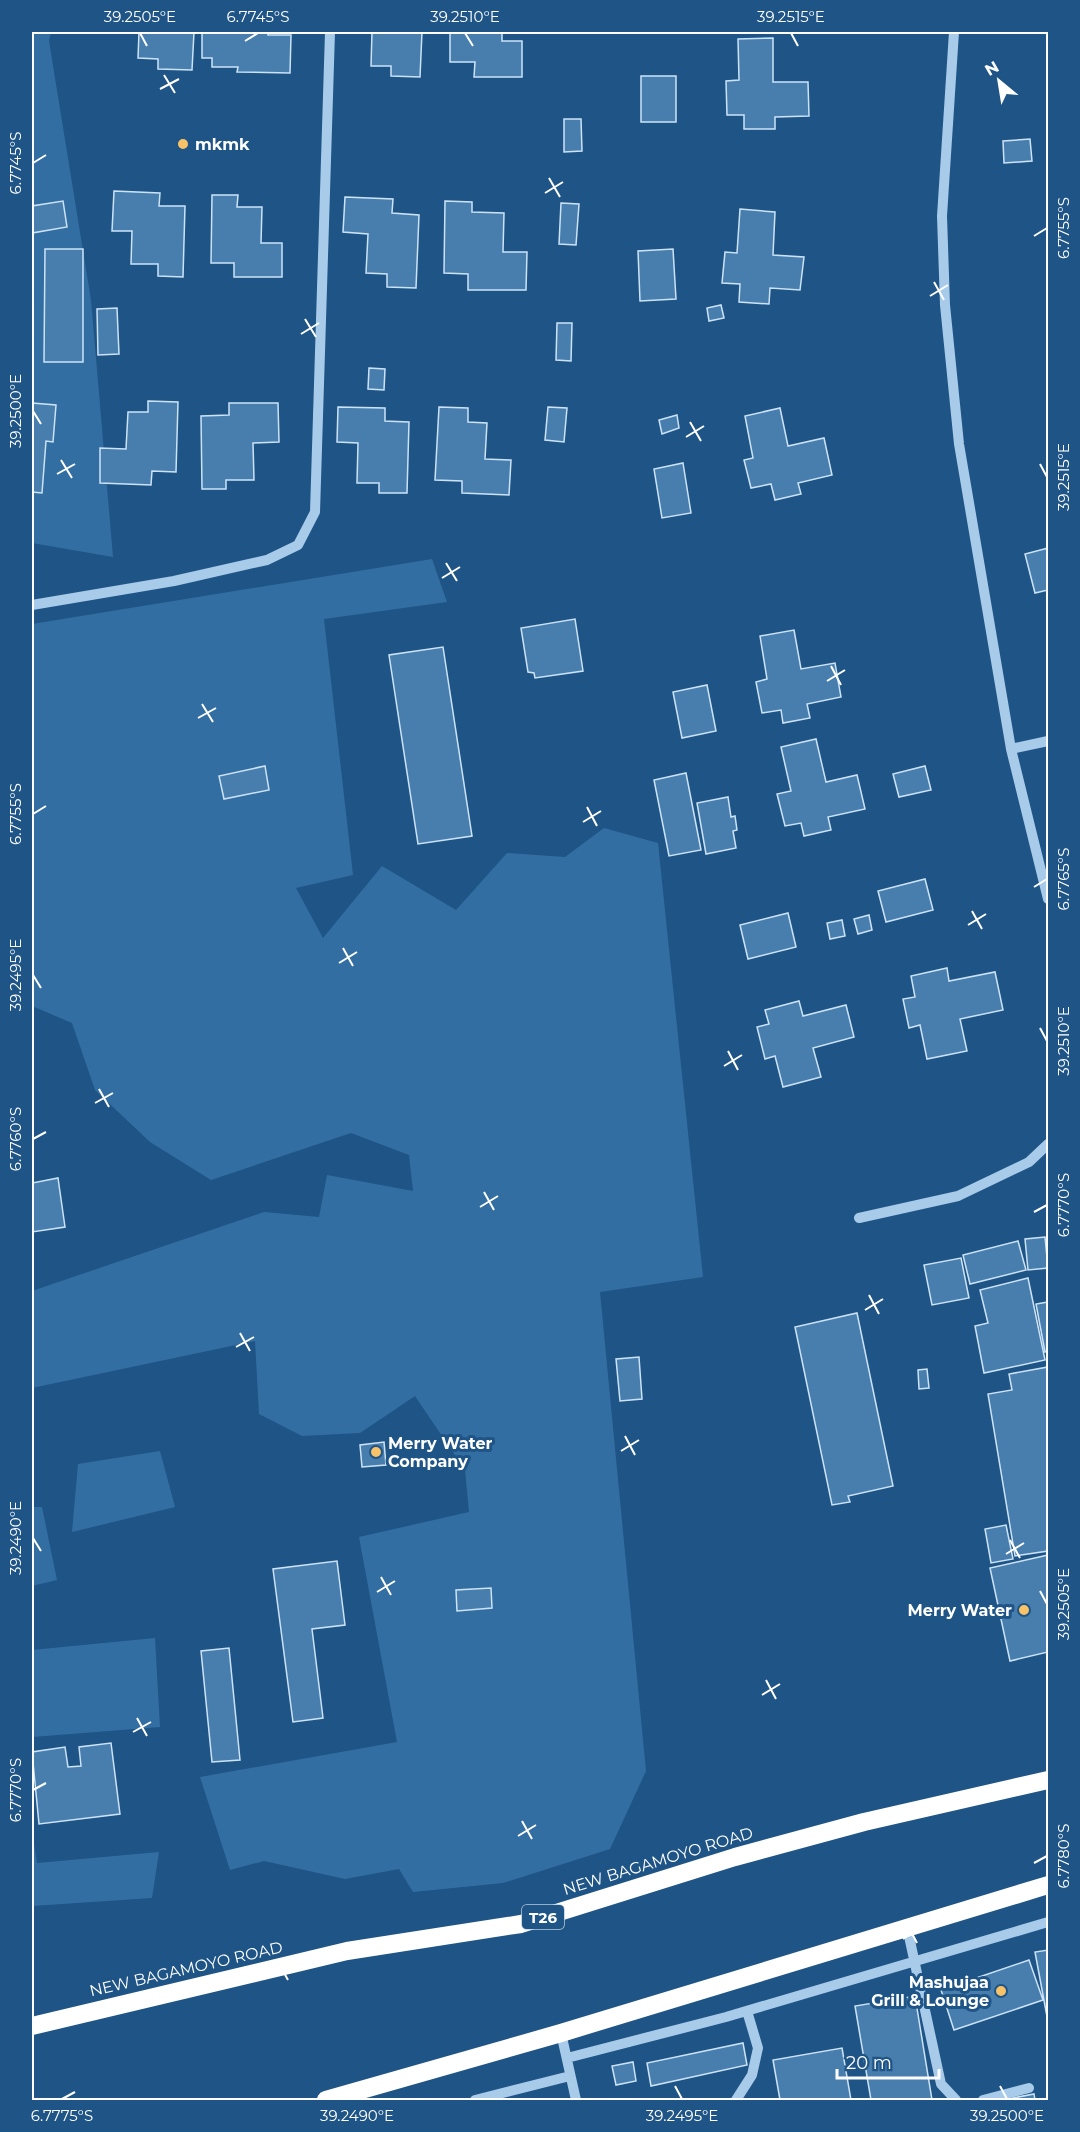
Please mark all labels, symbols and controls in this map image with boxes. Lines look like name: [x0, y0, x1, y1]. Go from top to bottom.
text: 39.2505°E: [104, 7, 176, 26]
text: 6.7745°S: [227, 7, 289, 26]
text: 39.2510°E: [430, 7, 500, 26]
text: 39.2515°E: [757, 7, 825, 26]
north arrow: [969, 51, 1029, 111]
text: N: [981, 57, 1002, 80]
text: 6.7745°S: [6, 132, 25, 194]
place label: mkmk: [195, 135, 250, 154]
marker: mkmk: [176, 137, 190, 151]
text: 6.7755°S: [1054, 197, 1073, 259]
text: 39.2500°E: [6, 374, 25, 448]
text: 39.2515°E: [1054, 443, 1073, 511]
text: 6.7755°S: [6, 783, 25, 845]
text: 6.7765°S: [1054, 848, 1073, 910]
text: 39.2495°E: [6, 939, 25, 1011]
text: 39.2510°E: [1054, 1006, 1073, 1076]
text: 6.7760°S: [6, 1107, 25, 1171]
text: 6.7770°S: [1054, 1173, 1073, 1237]
place label: Merry Water Company: [388, 1434, 493, 1471]
marker: Merry Water Company: [369, 1445, 383, 1459]
text: 39.2490°E: [6, 1501, 25, 1575]
text: 39.2505°E: [1054, 1568, 1073, 1640]
place label: Merry Water: [908, 1601, 1012, 1620]
marker: Merry Water: [1017, 1603, 1031, 1617]
text: 6.7770°S: [6, 1758, 25, 1822]
street label: NEW BAGAMOYO ROAD: [561, 1823, 755, 1899]
text: 6.7780°S: [1054, 1823, 1073, 1889]
road number: T26: [522, 1905, 564, 1929]
street label: NEW BAGAMOYO ROAD: [88, 1938, 284, 2000]
place label: Mashujaa Grill & Lounge: [871, 1973, 989, 2010]
marker: Mashujaa Grill & Lounge: [994, 1984, 1008, 1998]
scale bar: [837, 2042, 939, 2080]
text: 20 m: [846, 2052, 892, 2074]
text: 6.7775°S: [31, 2106, 93, 2125]
text: 39.2490°E: [320, 2106, 394, 2125]
text: 39.2495°E: [646, 2106, 718, 2125]
text: 39.2500°E: [970, 2106, 1044, 2125]

